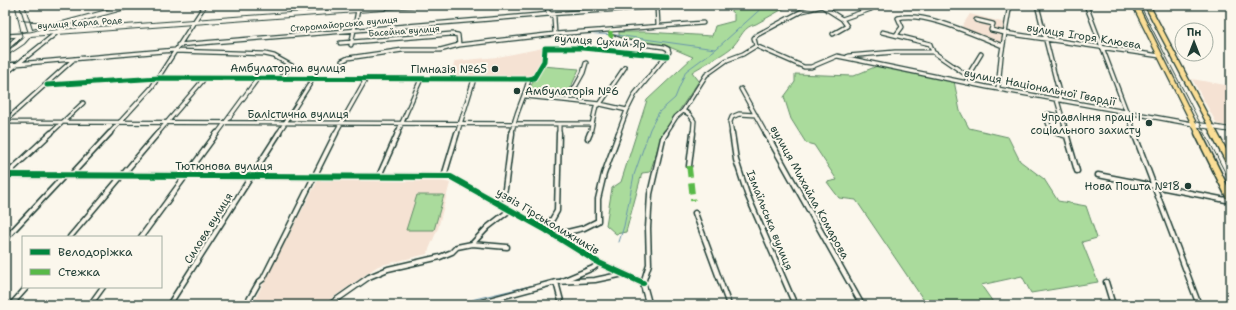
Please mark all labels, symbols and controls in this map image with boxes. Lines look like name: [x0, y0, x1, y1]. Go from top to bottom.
street label: Старомайорська вулиця: [290, 13, 398, 35]
street label: вулиця Карла Роде: [37, 14, 123, 32]
street label: вулиця Ігоря Клюєва: [1026, 20, 1142, 53]
north arrow: [1174, 22, 1214, 62]
street label: Басейна вулиця: [368, 23, 440, 39]
text: Пн: [1187, 25, 1201, 40]
street label: вулиця Сухий Яр: [554, 31, 646, 52]
street label: Амбулаторна вулиця: [230, 61, 346, 76]
place label: Гімназія №65: [411, 62, 487, 77]
marker: Гімназія №65: [490, 64, 500, 74]
street label: вулиця Національної Гвардії: [963, 65, 1118, 110]
place label: Амбулаторія №6: [525, 84, 619, 99]
marker: Амбулаторія №6: [512, 86, 522, 96]
street label: Балістична вулиця: [247, 107, 349, 122]
place label: Управління праці і соціального захисту: [1030, 110, 1141, 138]
marker: Управління праці і соціального захисту: [1144, 118, 1154, 128]
street label: вулиця Михайла Комарова: [767, 123, 853, 262]
street label: Тютюнова вулиця: [175, 159, 273, 174]
street label: Ізмаїльська вулиця: [743, 168, 797, 273]
place label: Нова Пошта №18: [1085, 179, 1180, 194]
marker: Нова Пошта №18: [1183, 181, 1193, 191]
street label: узвіз Гірськолижників: [493, 185, 602, 258]
street label: Силова вулиця: [181, 190, 236, 267]
legend: [22, 236, 162, 288]
text: Велодоріжка: [58, 244, 133, 260]
text: Стежка: [58, 264, 100, 280]

